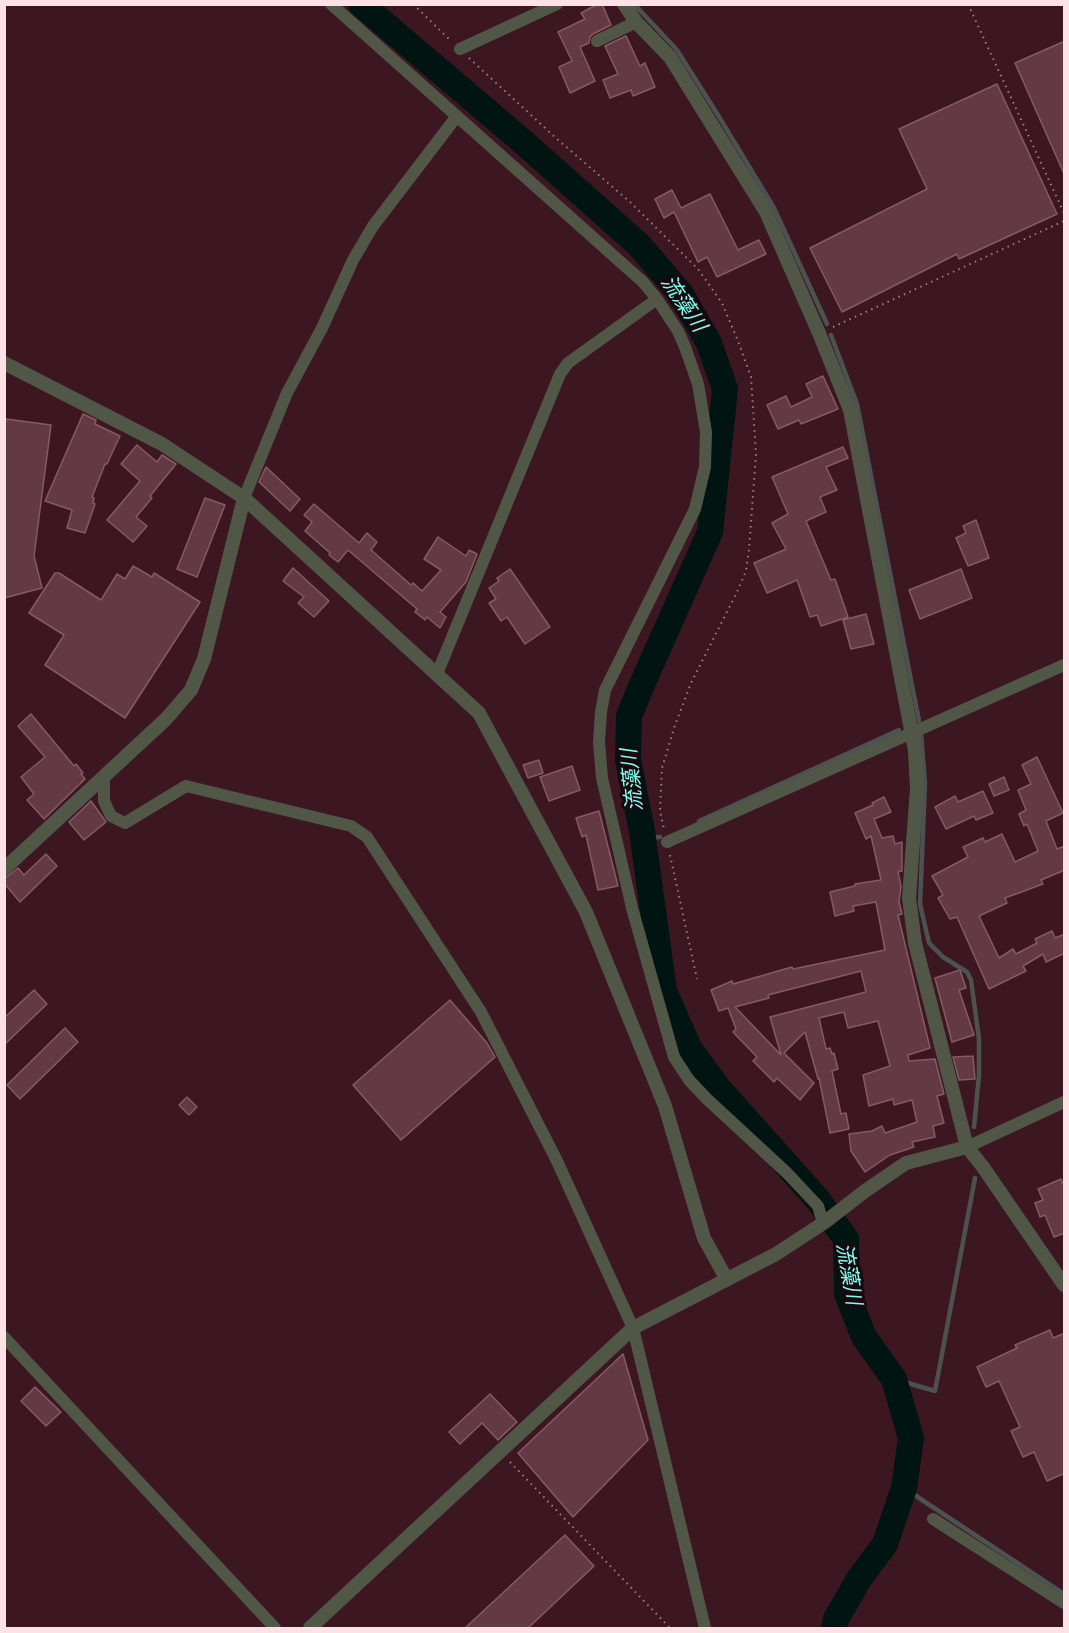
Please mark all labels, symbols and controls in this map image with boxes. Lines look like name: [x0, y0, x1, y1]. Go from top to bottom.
water label: 流藻川: [655, 271, 711, 337]
water label: 流藻川: [617, 747, 649, 813]
water label: 流藻川: [830, 1241, 866, 1307]

